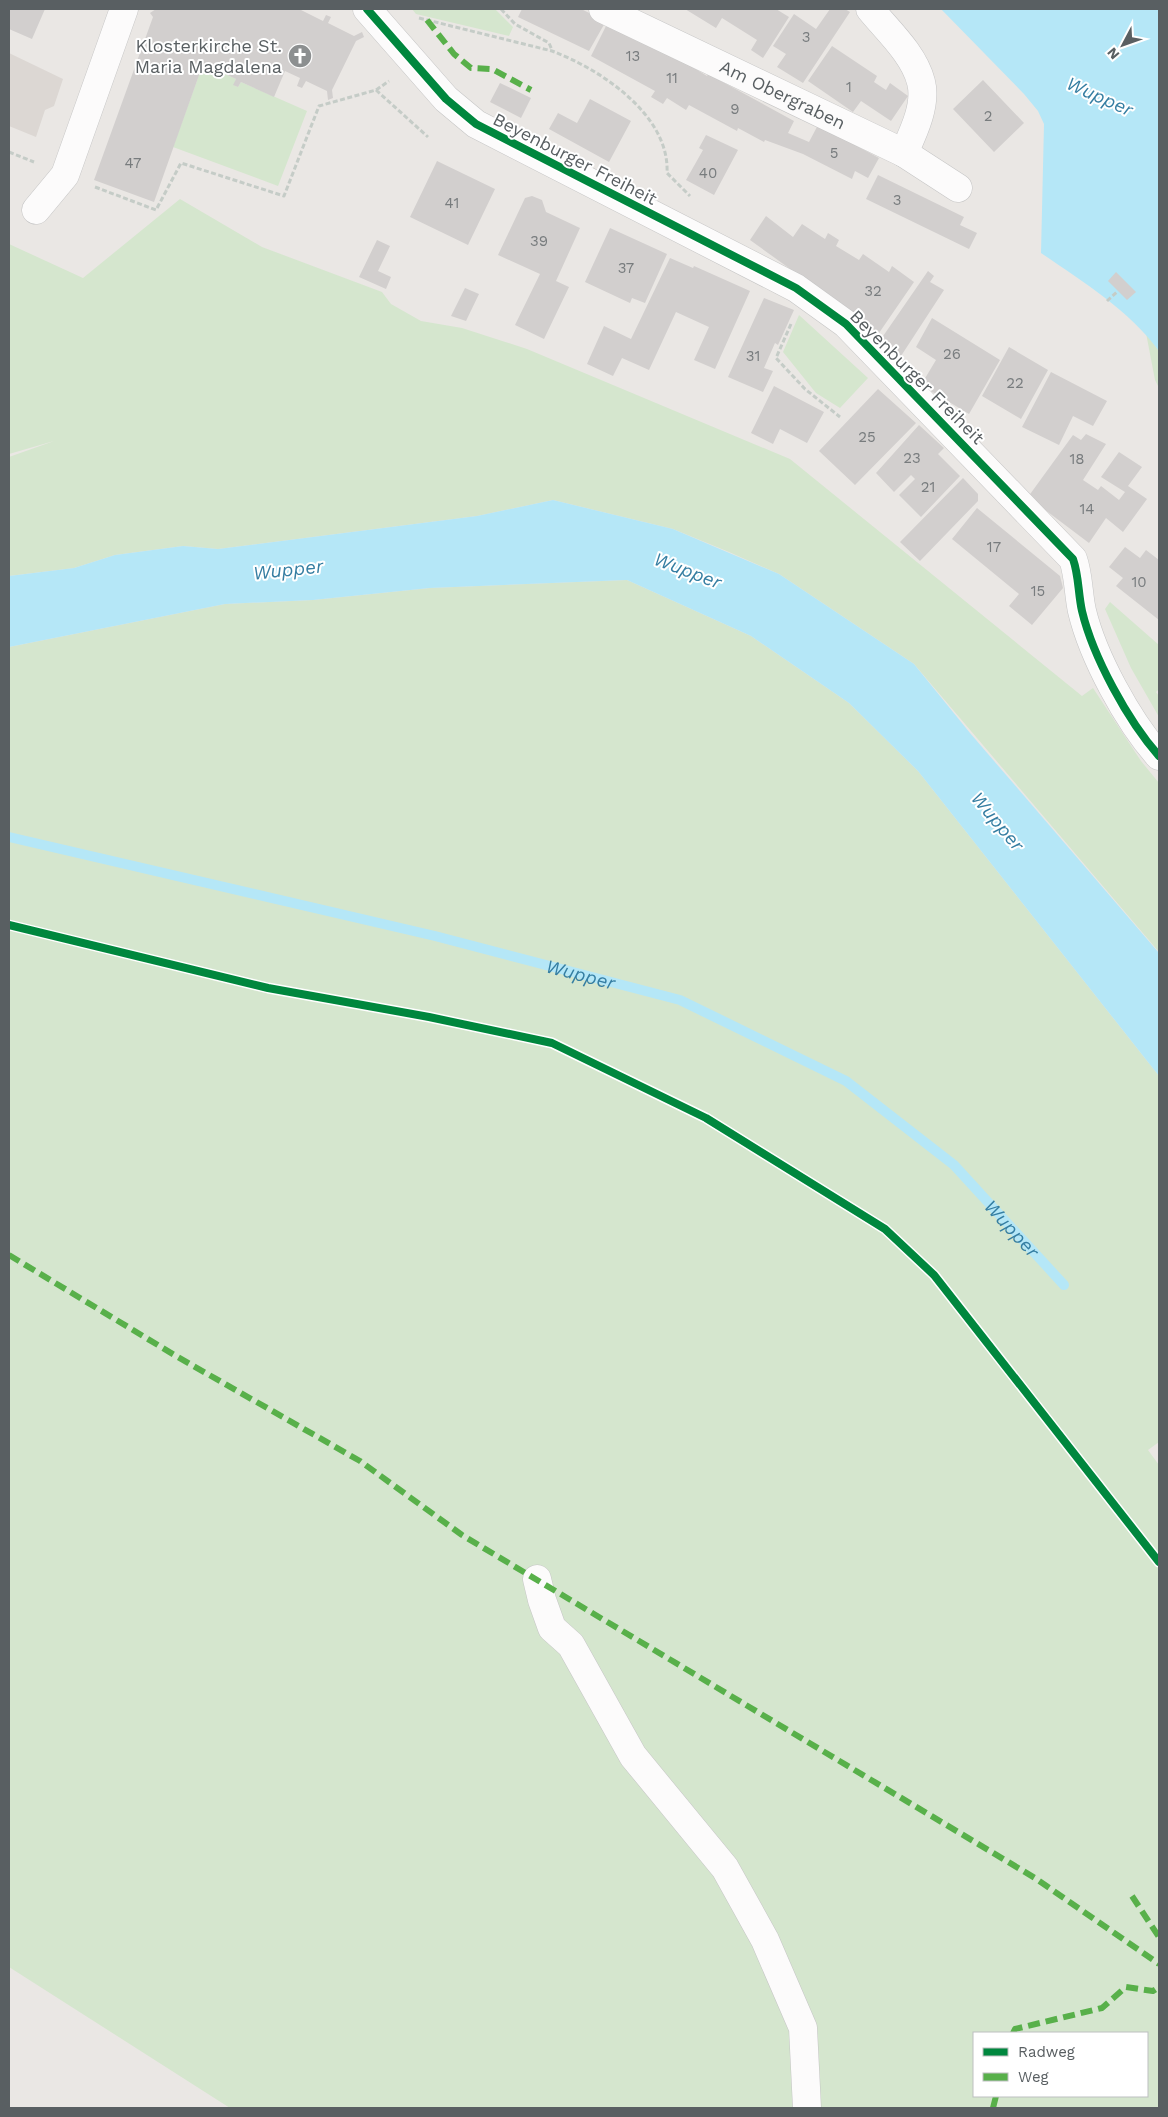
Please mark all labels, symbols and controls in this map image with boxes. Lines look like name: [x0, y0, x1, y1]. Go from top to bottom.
north arrow: [1098, 20, 1148, 70]
house number: 3: [802, 28, 810, 46]
place label: Klosterkirche St. Maria Magdalena: [135, 35, 282, 77]
church icon: Klosterkirche St. Maria Magdalena: [287, 43, 313, 69]
text: N: [1104, 44, 1123, 63]
house number: 13: [626, 47, 640, 65]
street label: Am Obergraben: [716, 55, 849, 133]
house number: 11: [666, 69, 678, 87]
water label: Wupper: [1063, 72, 1137, 122]
house number: 1: [846, 78, 852, 96]
house number: 9: [730, 100, 740, 118]
house number: 2: [984, 107, 992, 125]
street label: Beyenburger Freiheit: [490, 108, 661, 209]
house number: 5: [830, 144, 838, 162]
house number: 47: [125, 154, 141, 172]
house number: 40: [699, 164, 717, 182]
house number: 3: [893, 191, 901, 209]
house number: 41: [445, 194, 459, 212]
house number: 39: [530, 232, 548, 250]
house number: 37: [618, 259, 634, 277]
house number: 32: [864, 282, 882, 300]
street label: Beyenburger Freiheit: [846, 305, 989, 448]
house number: 26: [943, 345, 961, 363]
house number: 31: [746, 347, 760, 365]
house number: 22: [1006, 374, 1024, 392]
house number: 25: [858, 428, 876, 446]
house number: 23: [903, 449, 921, 467]
house number: 18: [1069, 450, 1085, 468]
house number: 21: [921, 478, 935, 496]
house number: 14: [1079, 500, 1095, 518]
house number: 17: [987, 538, 1001, 556]
water label: Wupper: [651, 547, 725, 594]
water label: Wupper: [252, 554, 325, 585]
house number: 10: [1131, 573, 1147, 591]
house number: 15: [1031, 582, 1045, 600]
water label: Wupper: [966, 787, 1029, 856]
water label: Wupper: [544, 955, 618, 995]
water label: Wupper: [979, 1195, 1044, 1263]
legend: [973, 2032, 1148, 2097]
text: Radweg: [1018, 2043, 1075, 2061]
text: Weg: [1018, 2068, 1049, 2086]

